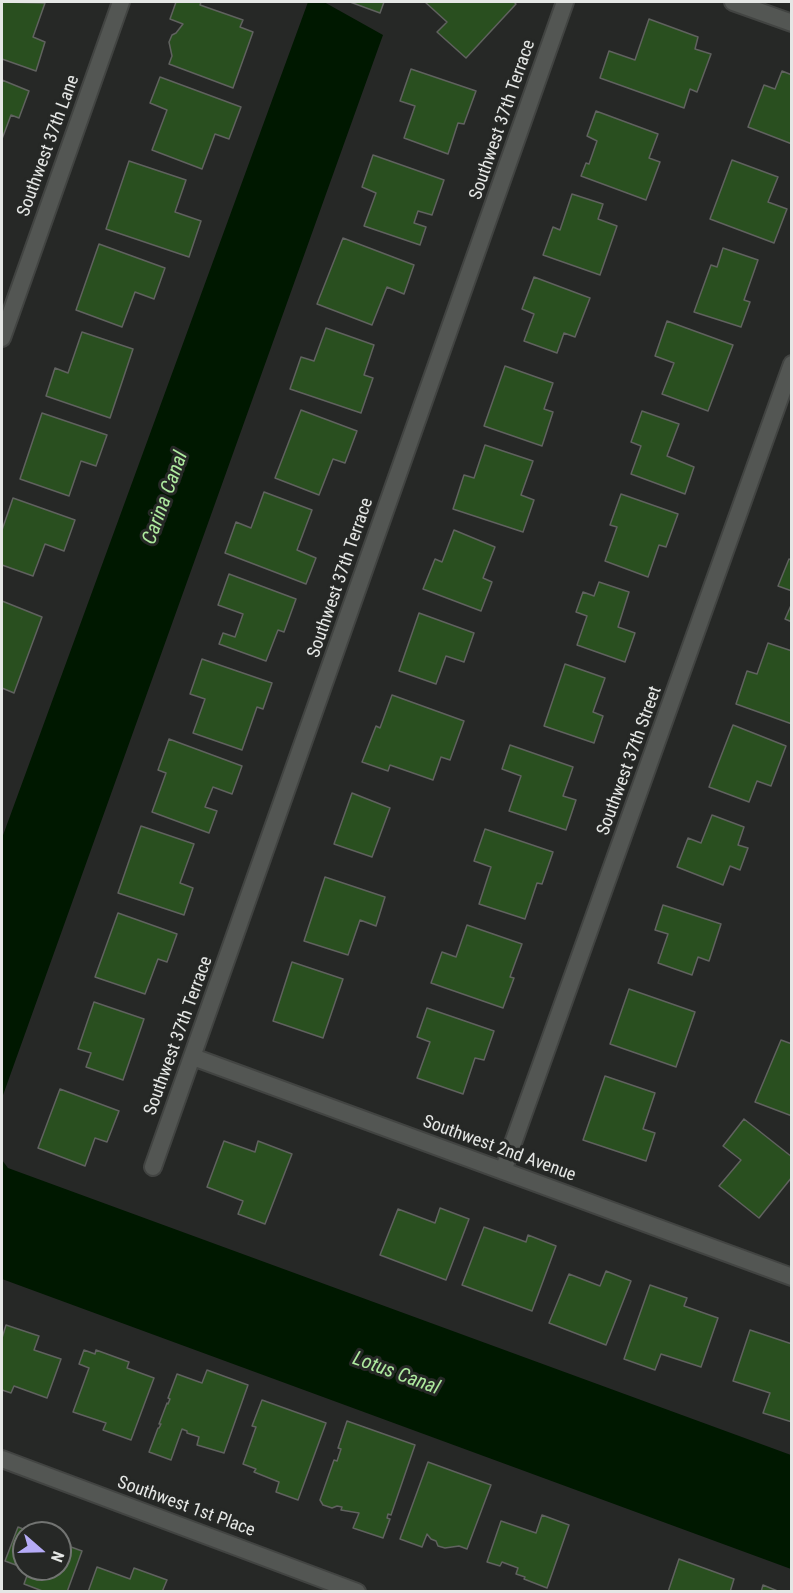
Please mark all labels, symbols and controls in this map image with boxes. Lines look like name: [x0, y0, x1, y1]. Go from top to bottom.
street label: Southwest 37th Terrace: [465, 37, 541, 203]
street label: Southwest 37th Lane: [13, 72, 85, 220]
water label: Carina Canal: [138, 448, 194, 548]
street label: Southwest 37th Terrace: [303, 495, 379, 661]
street label: Southwest 37th Street: [593, 684, 667, 838]
street label: Southwest 37th Terrace: [140, 953, 218, 1119]
street label: Southwest 2nd Avenue: [419, 1111, 579, 1187]
water label: Lotus Canal: [349, 1347, 443, 1401]
street label: Southwest 1st Place: [114, 1472, 258, 1542]
north arrow: [12, 1521, 72, 1581]
text: N: [47, 1549, 68, 1564]

